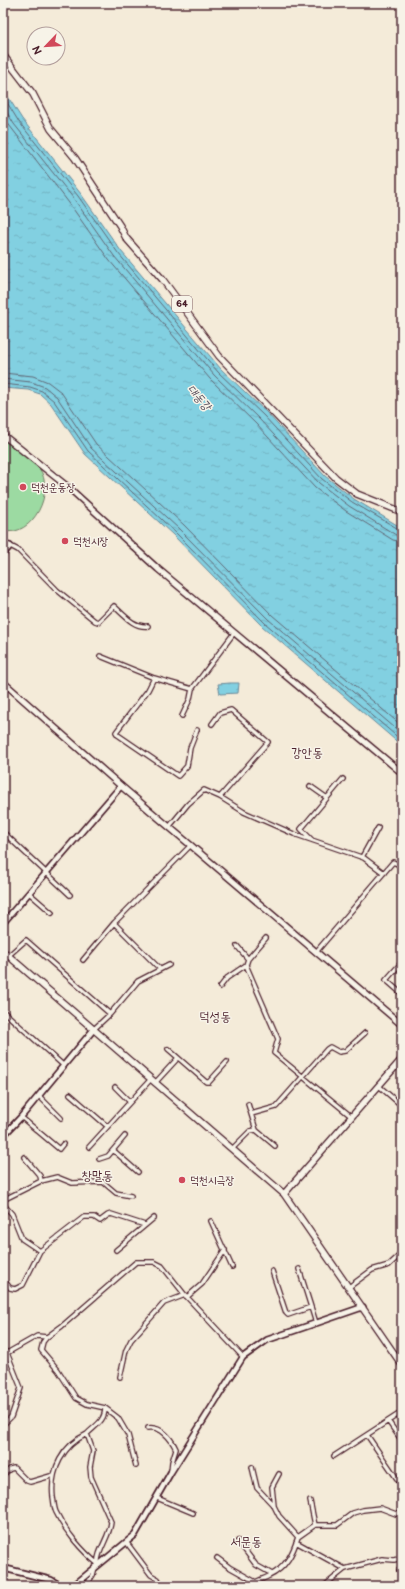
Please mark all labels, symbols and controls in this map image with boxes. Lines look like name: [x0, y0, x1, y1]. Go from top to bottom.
north arrow: [26, 26, 66, 66]
text: N: [30, 44, 45, 57]
road number: 64: [172, 296, 192, 312]
water label: 대동강: [184, 382, 215, 415]
place label: 덕천운동장: [31, 481, 75, 494]
marker: 덕천운동장: [18, 482, 28, 492]
place label: 덕천시장: [73, 535, 109, 548]
marker: 덕천시장: [60, 536, 70, 546]
district label: 강안동: [291, 745, 323, 761]
district label: 덕성동: [199, 1009, 231, 1025]
district label: 창말동: [81, 1168, 113, 1184]
place label: 덕천시극장: [190, 1174, 234, 1187]
marker: 덕천시극장: [177, 1175, 187, 1185]
district label: 서문동: [230, 1534, 262, 1550]

